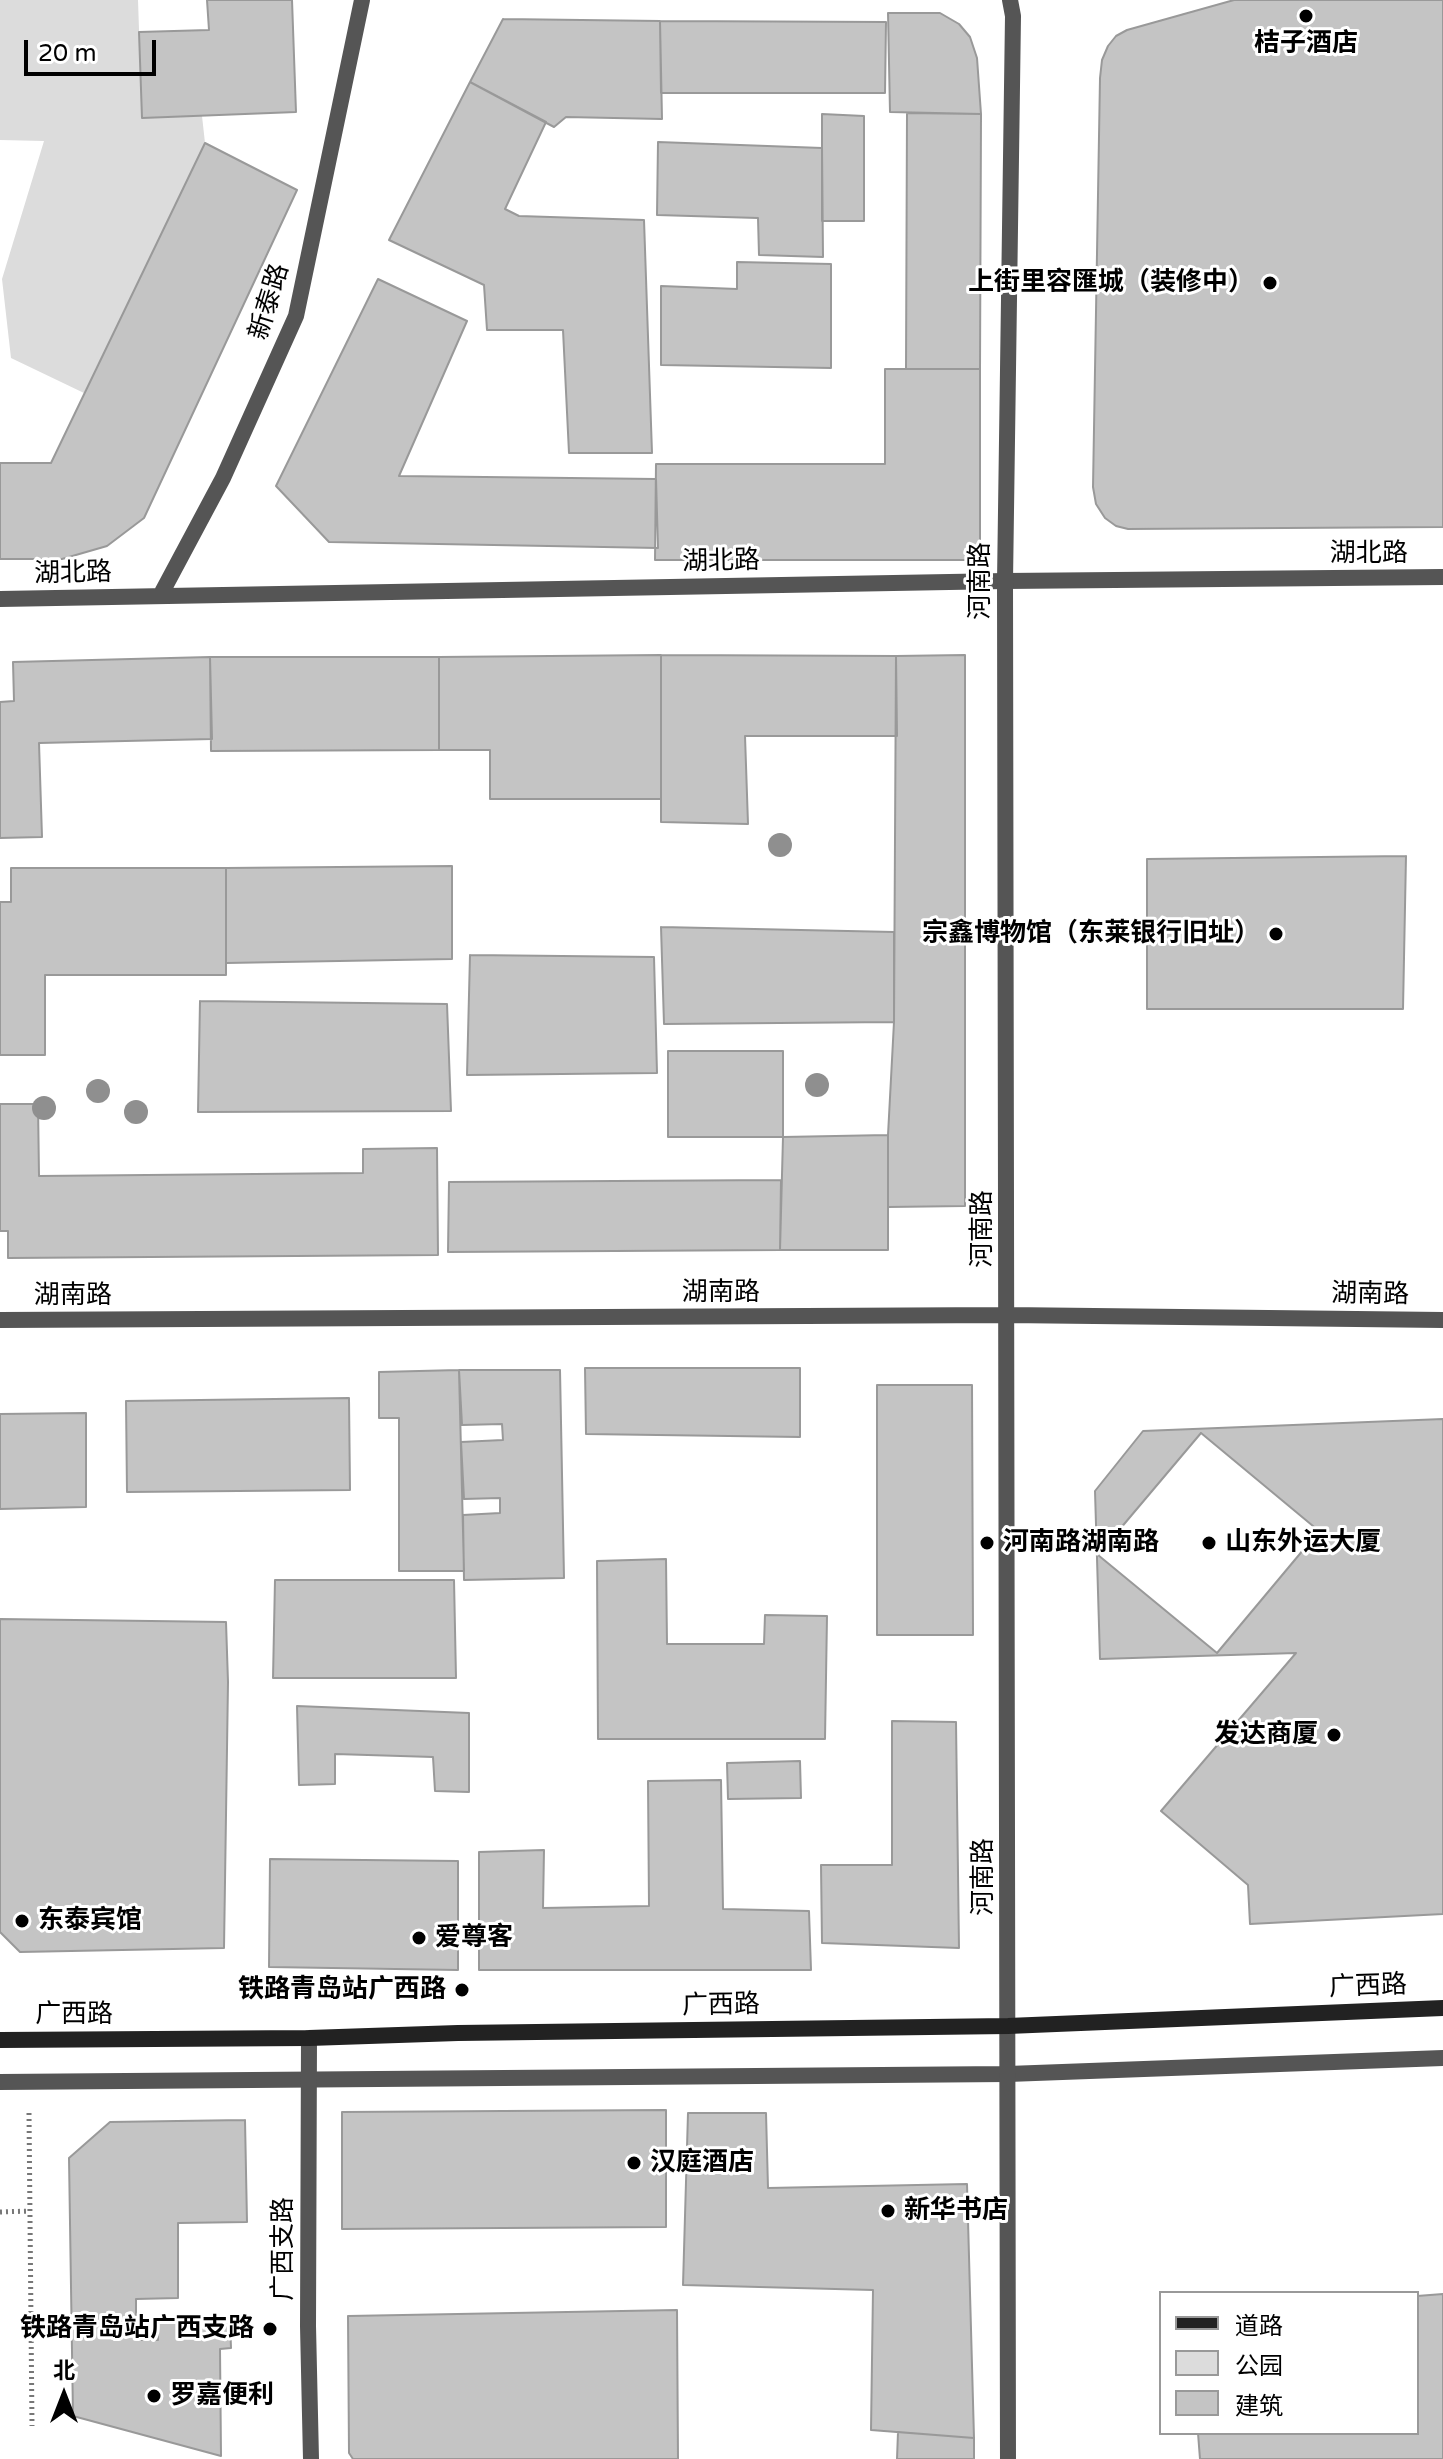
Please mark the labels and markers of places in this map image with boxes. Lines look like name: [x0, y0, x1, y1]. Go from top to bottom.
marker: 桔子酒店: [1297, 7, 1315, 25]
place label: 桔子酒店: [1254, 28, 1358, 60]
place label: 上街里容匯城（装修中）: [968, 267, 1254, 299]
marker: 上街里容匯城（装修中）: [1261, 274, 1279, 292]
place label: 宗鑫博物馆（东莱银行旧址）: [922, 918, 1260, 950]
marker: 宗鑫博物馆（东莱银行旧址）: [1267, 925, 1285, 943]
place label: 河南路湖南路: [1003, 1527, 1159, 1559]
place label: 山东外运大厦: [1225, 1527, 1381, 1559]
marker: 河南路湖南路: [978, 1534, 996, 1552]
marker: 山东外运大厦: [1200, 1534, 1218, 1552]
place label: 发达商厦: [1214, 1719, 1318, 1751]
marker: 发达商厦: [1325, 1726, 1343, 1744]
place label: 东泰宾馆: [38, 1905, 142, 1937]
marker: 东泰宾馆: [13, 1912, 31, 1930]
place label: 爱尊客: [435, 1922, 513, 1954]
marker: 爱尊客: [410, 1929, 428, 1947]
place label: 铁路青岛站广西路: [238, 1974, 446, 2006]
marker: 铁路青岛站广西路: [453, 1981, 471, 1999]
place label: 汉庭酒店: [650, 2147, 754, 2179]
marker: 汉庭酒店: [625, 2154, 643, 2172]
place label: 新华书店: [904, 2195, 1008, 2227]
marker: 新华书店: [879, 2202, 897, 2220]
place label: 铁路青岛站广西支路: [20, 2313, 254, 2345]
marker: 铁路青岛站广西支路: [261, 2320, 279, 2338]
place label: 罗嘉便利: [170, 2380, 274, 2412]
marker: 罗嘉便利: [145, 2387, 163, 2405]

